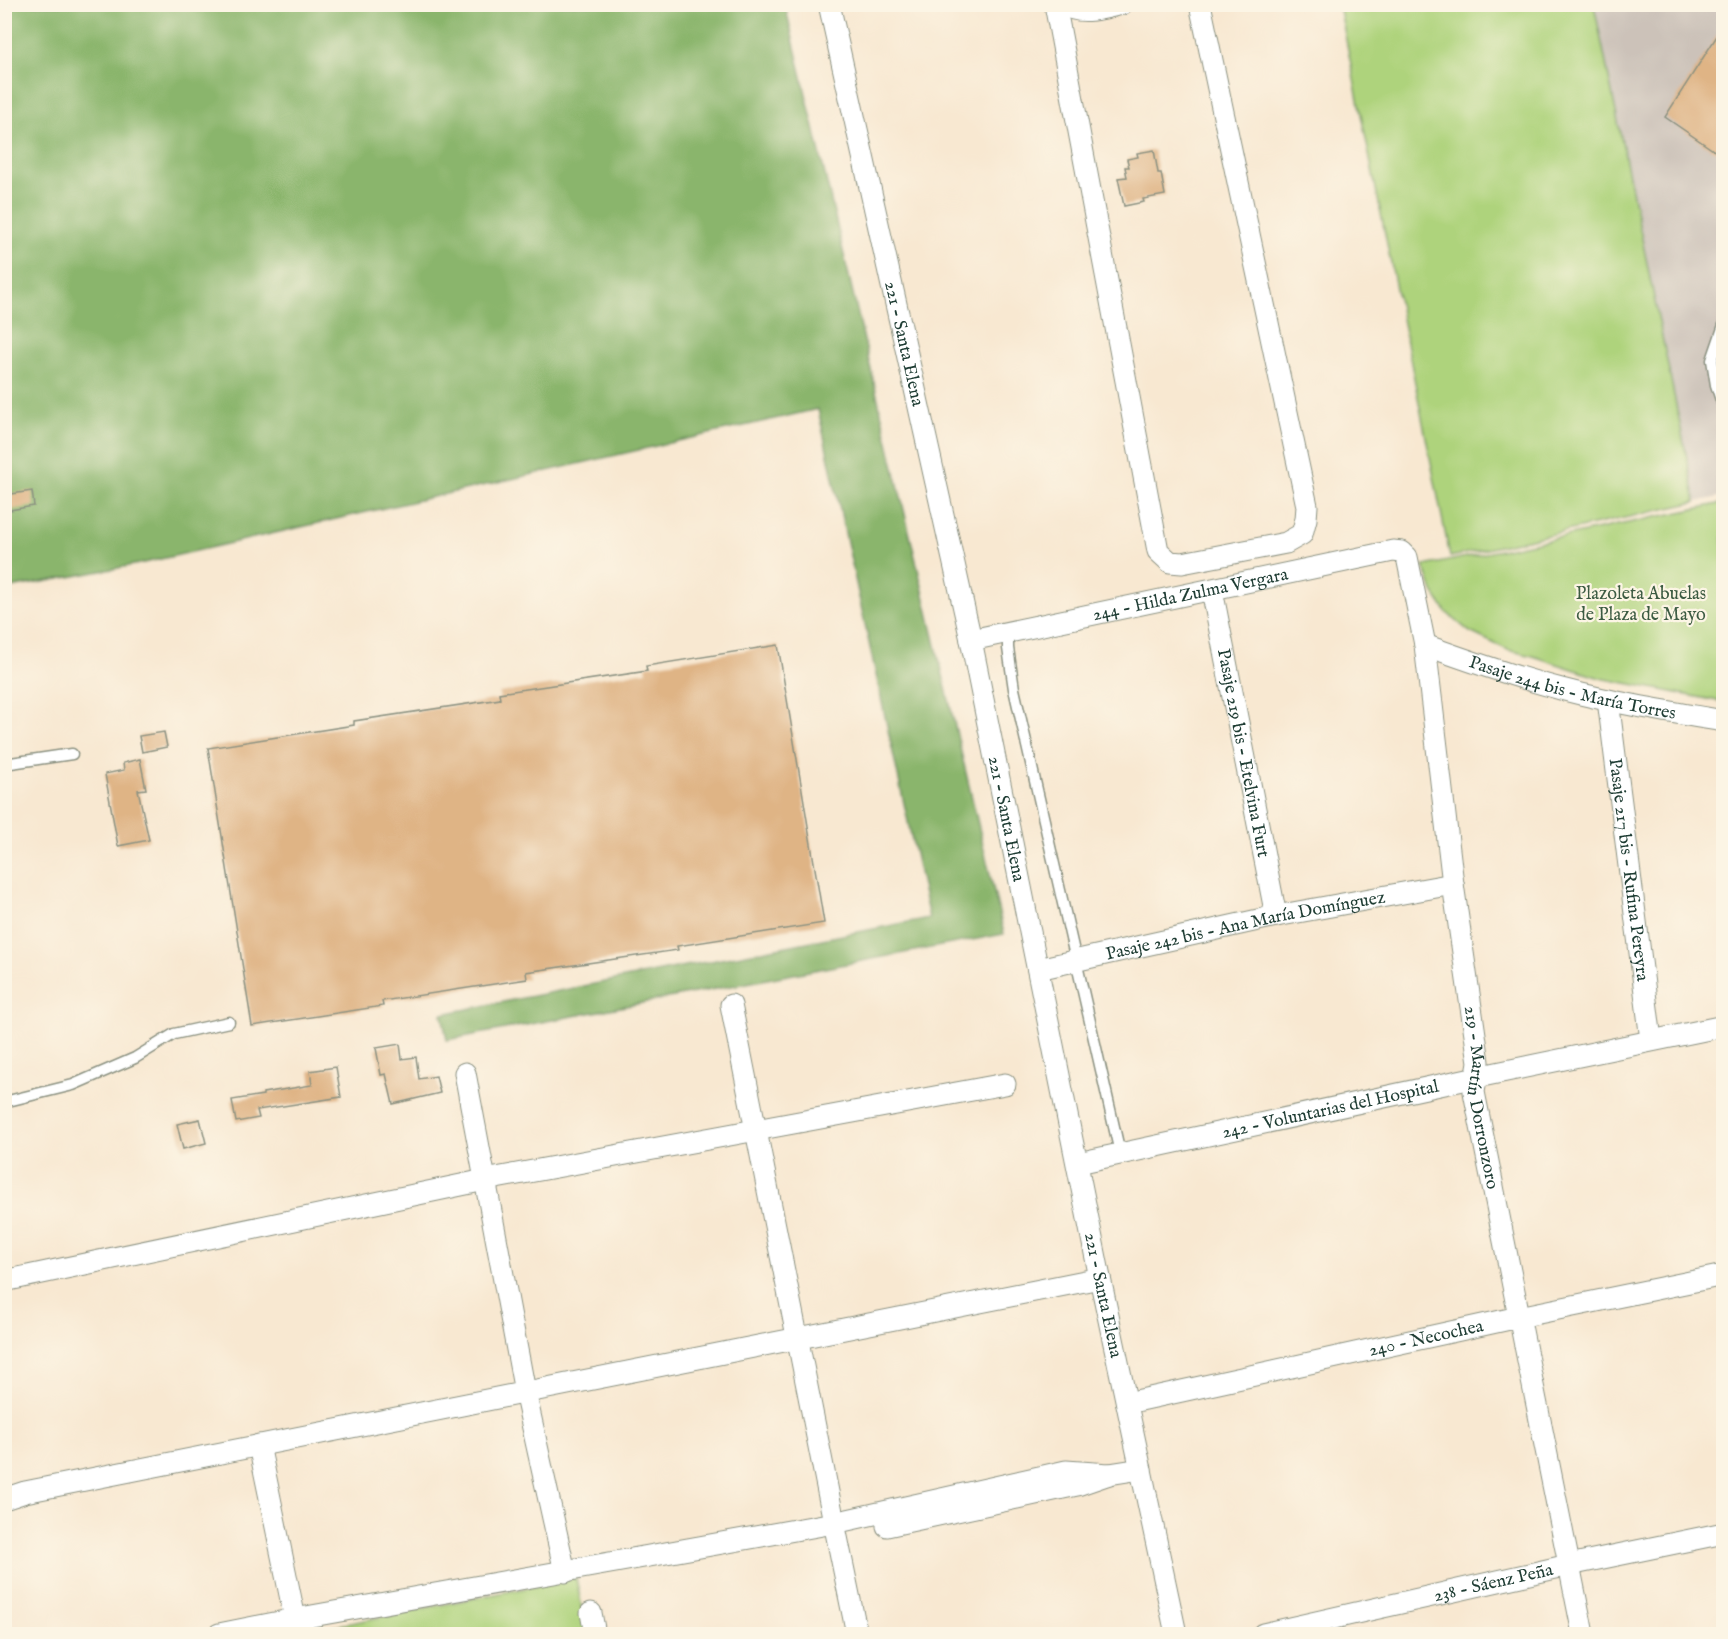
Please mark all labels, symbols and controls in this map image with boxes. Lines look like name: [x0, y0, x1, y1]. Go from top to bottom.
street label: 221 - Santa Elena: [878, 279, 929, 409]
street label: 244 - Hilda Zulma Vergara: [1091, 563, 1290, 627]
park label: Plazoleta Abuelas de Plaza de Mayo: [1576, 583, 1706, 627]
street label: Pasaje 219 bis - Etelvina Furt: [1211, 647, 1274, 859]
street label: Pasaje 244 bis - María Torres: [1466, 651, 1677, 726]
street label: 221 - Santa Elena: [982, 754, 1030, 884]
street label: Pasaje 217 bis - Rufina Pereyra: [1602, 757, 1653, 983]
street label: Pasaje 242 bis - Ana María Domínguez: [1104, 886, 1387, 967]
street label: 219 - Martín Dorronzoro: [1458, 1004, 1503, 1192]
street label: 242 - Voluntarias del Hospital: [1220, 1076, 1441, 1145]
street label: 221 - Santa Elena: [1078, 1231, 1127, 1360]
street label: 240 - Necochea: [1367, 1315, 1486, 1363]
street label: 238 - Sáenz Peña: [1432, 1559, 1556, 1608]

